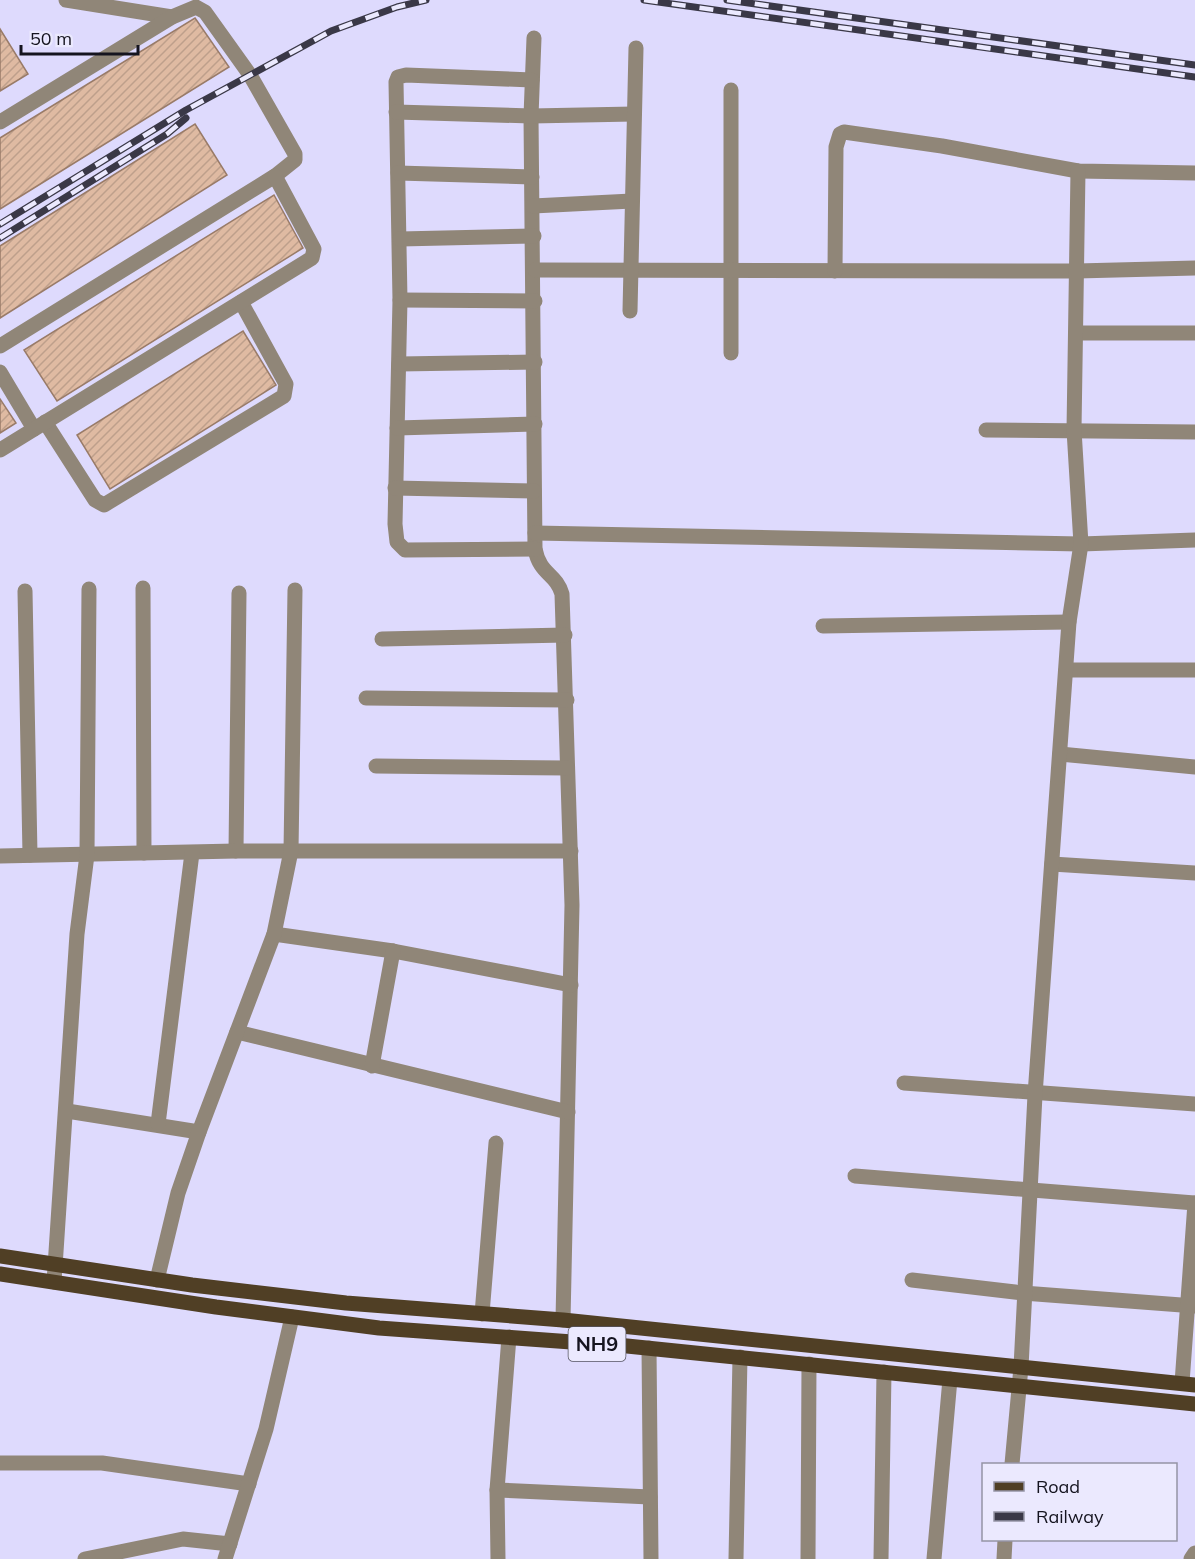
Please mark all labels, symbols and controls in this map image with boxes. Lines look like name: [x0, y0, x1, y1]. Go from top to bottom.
scale bar: [21, 18, 138, 56]
text: 50 m: [30, 27, 72, 50]
road number: NH9: [568, 1327, 626, 1361]
legend: [982, 1463, 1177, 1541]
text: Road: [1036, 1475, 1080, 1498]
text: Railway: [1036, 1505, 1104, 1528]

